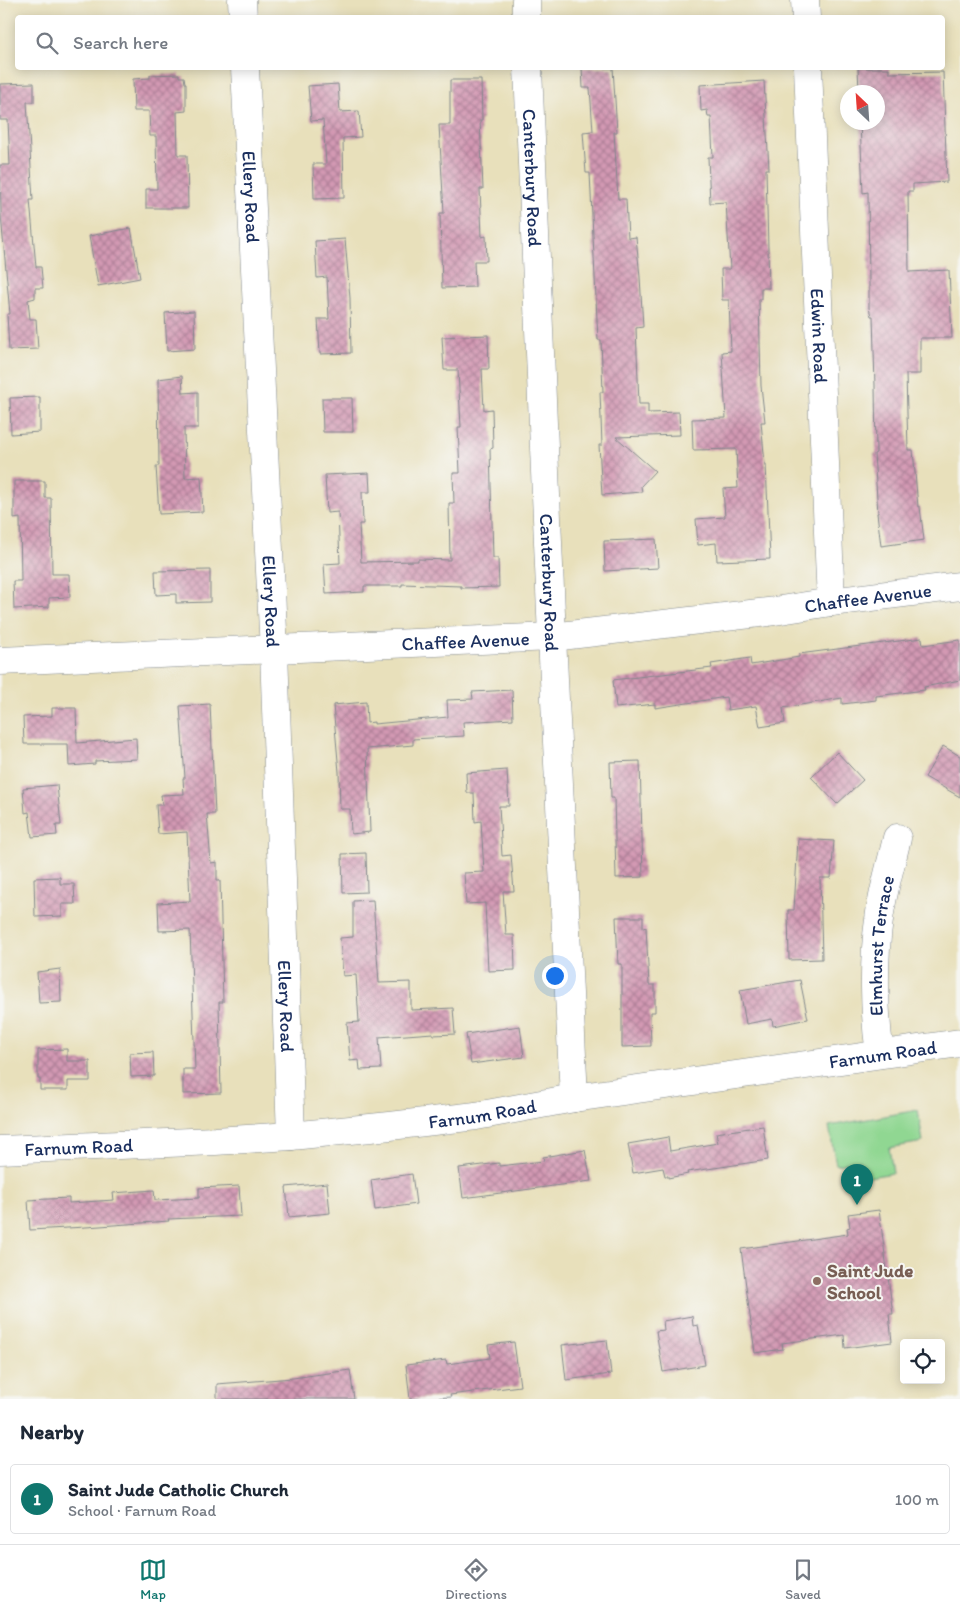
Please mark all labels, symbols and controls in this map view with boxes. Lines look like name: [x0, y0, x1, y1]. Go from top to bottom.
search box: [15, 15, 945, 70]
icon: search: [33, 29, 61, 57]
text: Search here: [73, 31, 168, 54]
north arrow: [840, 85, 885, 130]
street label: Canterbury Road: [518, 108, 547, 248]
street label: Ellery Road: [237, 150, 265, 244]
street label: Edwin Road: [805, 288, 833, 384]
street label: Canterbury Road: [535, 513, 564, 653]
street label: Ellery Road: [257, 555, 285, 648]
street label: Chaffee Avenue: [803, 579, 933, 618]
street label: Chaffee Avenue: [401, 627, 530, 656]
street label: Elmhurst Terrace: [864, 873, 899, 1017]
street label: Ellery Road: [273, 960, 299, 1053]
your location: [542, 963, 568, 989]
street label: Farnum Road: [827, 1035, 939, 1074]
street label: Farnum Road: [427, 1094, 539, 1133]
street label: Farnum Road: [24, 1133, 134, 1161]
pin: 1: [841, 1164, 873, 1205]
place label: Saint Jude School: [827, 1259, 913, 1304]
marker: Saint Jude School: [811, 1275, 823, 1287]
map controls: [900, 1339, 945, 1384]
button: locate: [900, 1339, 945, 1384]
text: Nearby: [20, 1419, 84, 1444]
text: Saint Jude Catholic Church: [68, 1478, 289, 1501]
text: 1: [33, 1490, 41, 1509]
text: 100 m: [895, 1490, 939, 1509]
text: School · Farnum Road: [68, 1501, 216, 1520]
tab: Map: [139, 1556, 167, 1603]
tab: Directions: [445, 1556, 507, 1603]
tab: Saved: [785, 1556, 821, 1603]

